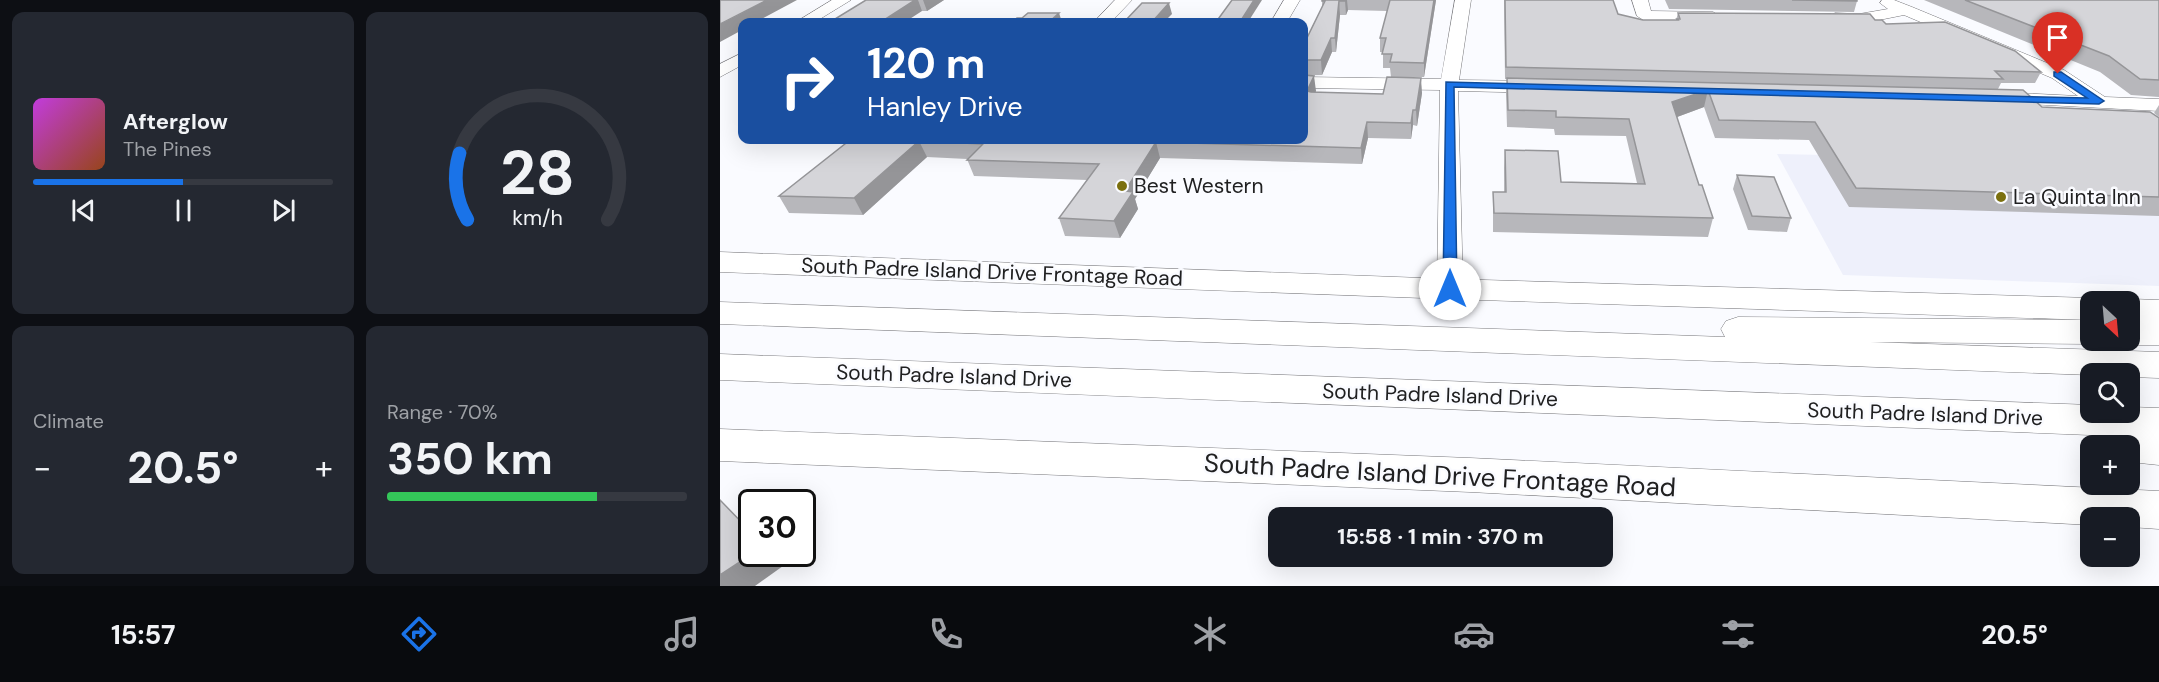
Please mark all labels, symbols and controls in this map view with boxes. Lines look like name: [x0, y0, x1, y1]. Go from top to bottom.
pin: [2032, 12, 2083, 74]
icon: arrive: [2041, 21, 2074, 54]
text: 120 m: [867, 36, 985, 91]
icon: right: [768, 42, 846, 120]
text: Hanley Drive: [867, 89, 1023, 124]
text: Afterglow: [123, 107, 228, 136]
text: 28: [499, 132, 575, 213]
text: The Pines: [123, 136, 212, 162]
place label: Best Western: [1134, 172, 1263, 200]
marker: Best Western: [1115, 179, 1129, 193]
place label: La Quinta Inn: [2013, 183, 2141, 211]
marker: La Quinta Inn: [1994, 190, 2008, 204]
icon: previous: [67, 194, 100, 227]
icon: pause: [167, 194, 200, 227]
icon: next: [267, 194, 300, 227]
text: km/h: [512, 204, 562, 232]
street label: South Padre Island Drive Frontage Road: [801, 251, 1183, 293]
position arrow: [1418, 257, 1482, 321]
north arrow: [2080, 291, 2140, 351]
map controls: [2080, 291, 2140, 567]
street label: South Padre Island Drive: [836, 358, 1072, 394]
button: search: [2080, 363, 2140, 423]
street label: South Padre Island Drive: [1322, 377, 1558, 413]
street label: South Padre Island Drive: [1807, 396, 2043, 432]
text: Range · 70%: [387, 399, 497, 425]
text: Climate: [33, 408, 104, 434]
text: 350 km: [387, 429, 553, 488]
button: +: [2080, 435, 2140, 495]
text: 20.5°: [127, 438, 239, 497]
text: −: [33, 446, 51, 489]
text: +: [315, 446, 333, 489]
street label: South Padre Island Drive Frontage Road: [1203, 446, 1677, 504]
speed limit sign: 30: [738, 489, 816, 567]
button: −: [2080, 507, 2140, 567]
text: 15:58 · 1 min · 370 m: [1337, 522, 1544, 551]
icon: directions: [398, 613, 440, 655]
icon: music: [661, 613, 703, 655]
icon: phone: [925, 613, 967, 655]
icon: climate: [1189, 613, 1231, 655]
icon: car: [1453, 613, 1495, 655]
icon: filters: [1717, 613, 1759, 655]
text: 15:57: [111, 617, 176, 652]
text: 20.5°: [1981, 617, 2048, 652]

